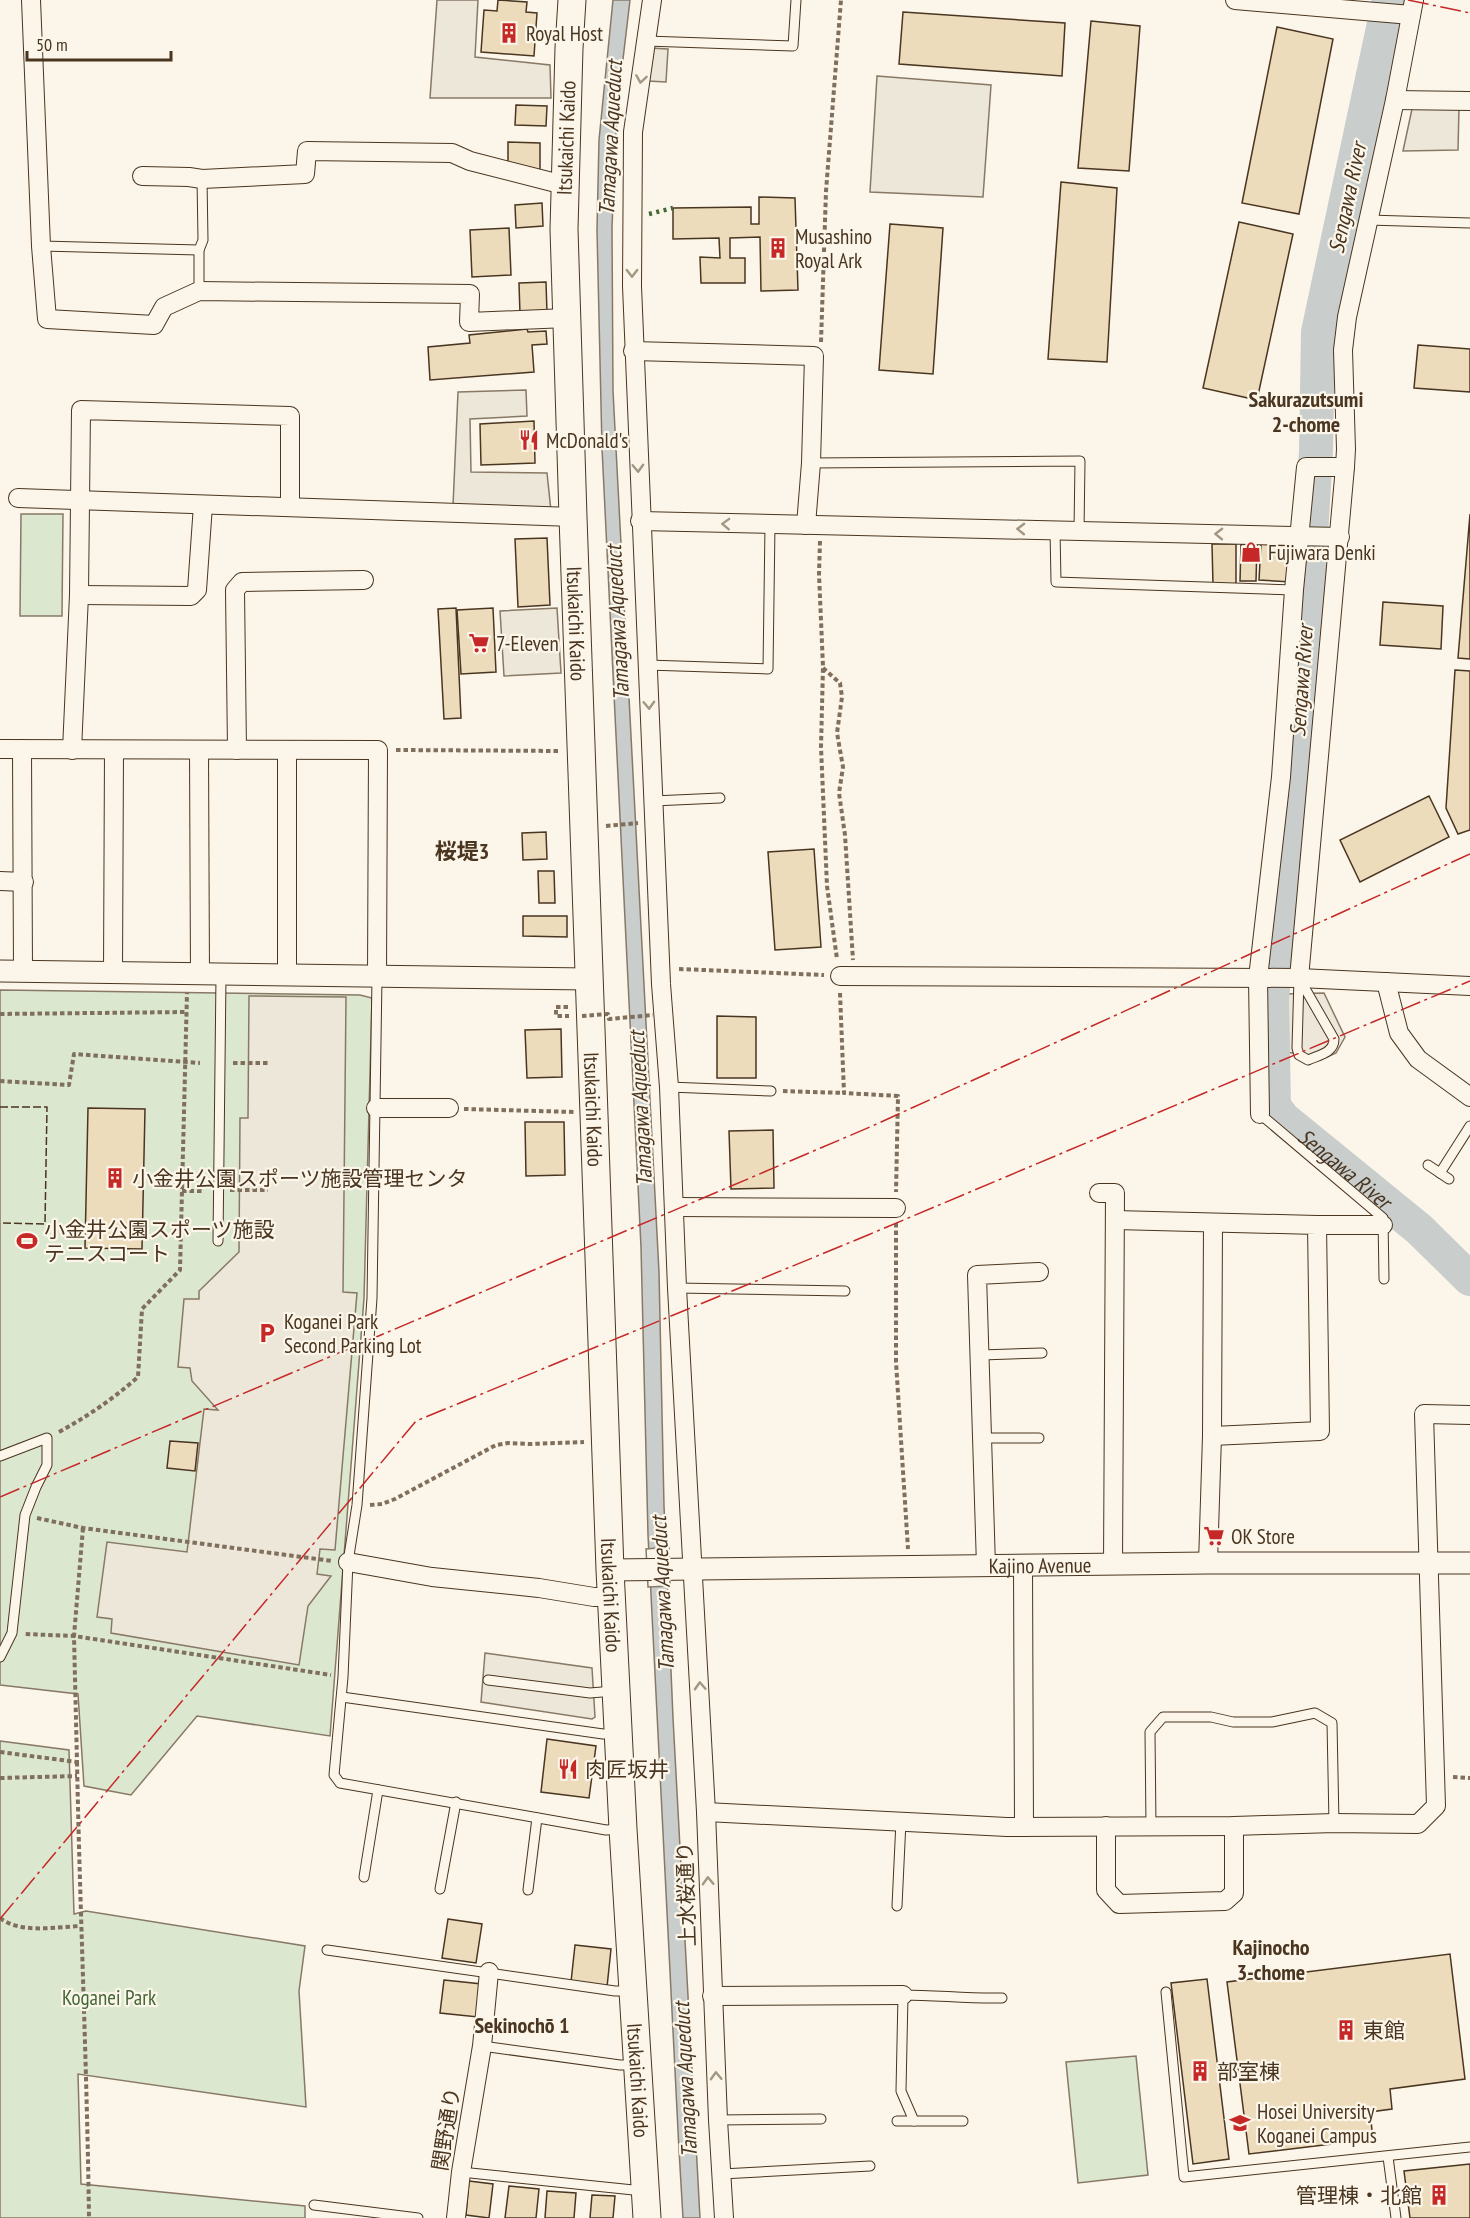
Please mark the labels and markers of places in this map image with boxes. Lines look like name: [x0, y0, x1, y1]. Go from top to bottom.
place label: Royal Host: [526, 20, 603, 47]
building icon: Royal Host: [497, 21, 521, 45]
place label: Musashino Royal Ark: [795, 223, 872, 274]
building icon: Musashino Royal Ark: [766, 236, 790, 260]
place label: McDonald's: [546, 427, 628, 454]
restaurant icon: McDonald's: [517, 428, 541, 452]
place label: Fujiwara Denki: [1268, 539, 1376, 566]
shop icon: Fujiwara Denki: [1239, 540, 1263, 564]
place label: 7-Eleven: [496, 630, 559, 657]
supermarket icon: 7-Eleven: [467, 631, 491, 655]
place label: 小金井公園スポーツ施設管理センタ: [132, 1165, 468, 1192]
building icon: 小金井公園スポーツ施設管理センタ: [103, 1166, 127, 1190]
place label: 小金井公園スポーツ施設 テニスコート: [44, 1216, 275, 1267]
sports icon: 小金井公園スポーツ施設 テニスコート: [15, 1229, 39, 1253]
place label: Koganei Park Second Parking Lot: [284, 1308, 422, 1359]
parking icon: Koganei Park Second Parking Lot: [255, 1321, 279, 1345]
place label: OK Store: [1231, 1523, 1295, 1550]
supermarket icon: OK Store: [1202, 1524, 1226, 1548]
place label: 肉匠坂井: [585, 1756, 669, 1783]
restaurant icon: 肉匠坂井: [556, 1757, 580, 1781]
place label: 東館: [1363, 2017, 1405, 2044]
building icon: 東館: [1334, 2018, 1358, 2042]
place label: 部室棟: [1217, 2058, 1280, 2085]
building icon: 部室棟: [1188, 2059, 1212, 2083]
place label: Hosei University Koganei Campus: [1257, 2098, 1377, 2149]
school or university icon: Hosei University Koganei Campus: [1228, 2111, 1252, 2135]
place label: 管理棟・北館: [1296, 2182, 1422, 2209]
building icon: 管理棟・北館: [1427, 2183, 1451, 2207]

